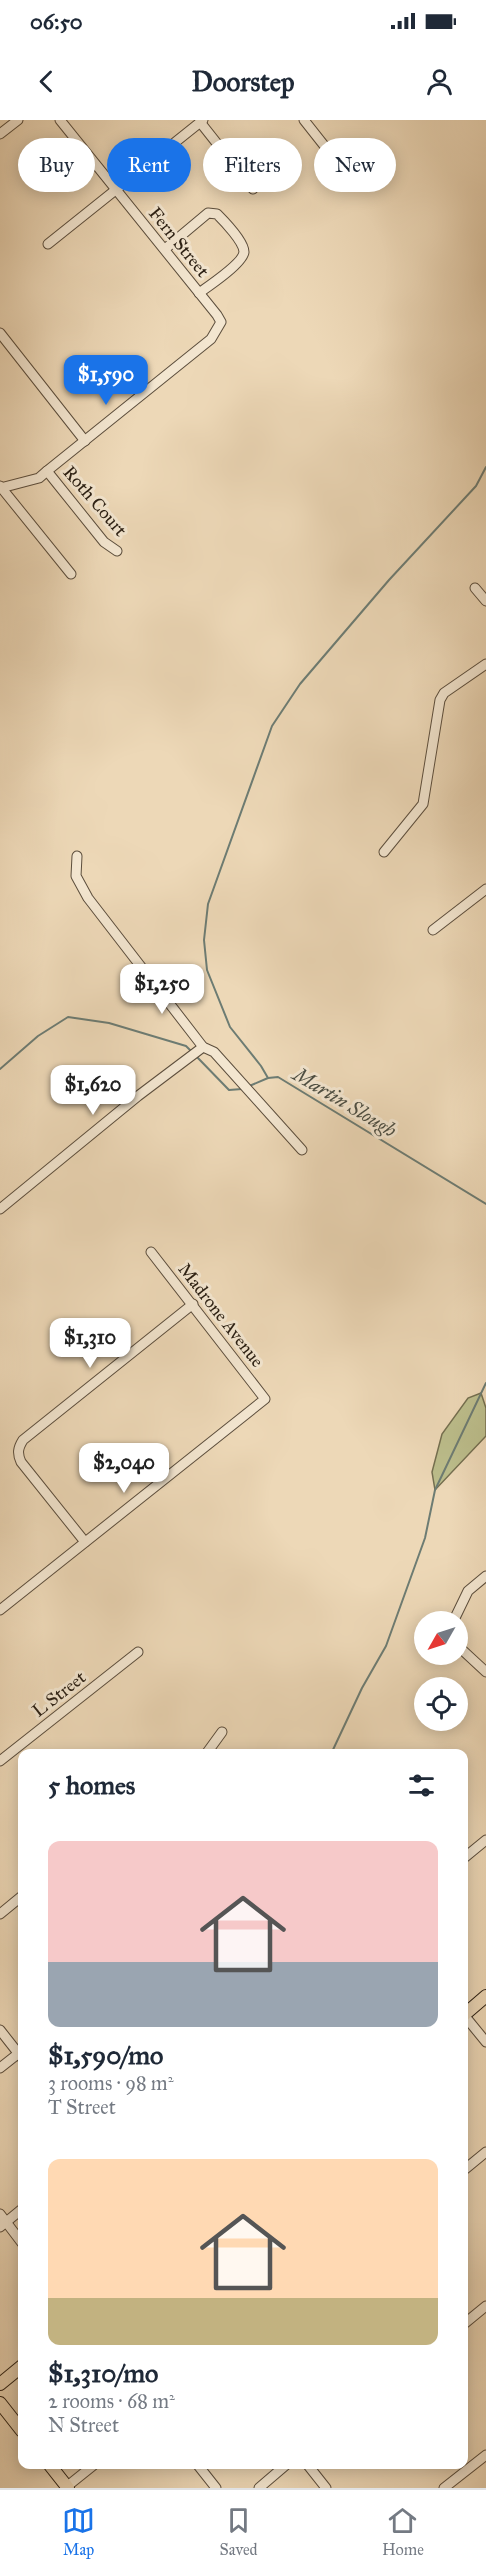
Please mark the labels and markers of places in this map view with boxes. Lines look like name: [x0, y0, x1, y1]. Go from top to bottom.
pin: $1,590: [57, 355, 155, 406]
pin: $1,250: [113, 964, 211, 1015]
pin: $1,620: [44, 1065, 142, 1116]
pin: $1,310: [41, 1318, 139, 1369]
pin: $2,040: [75, 1443, 173, 1494]

